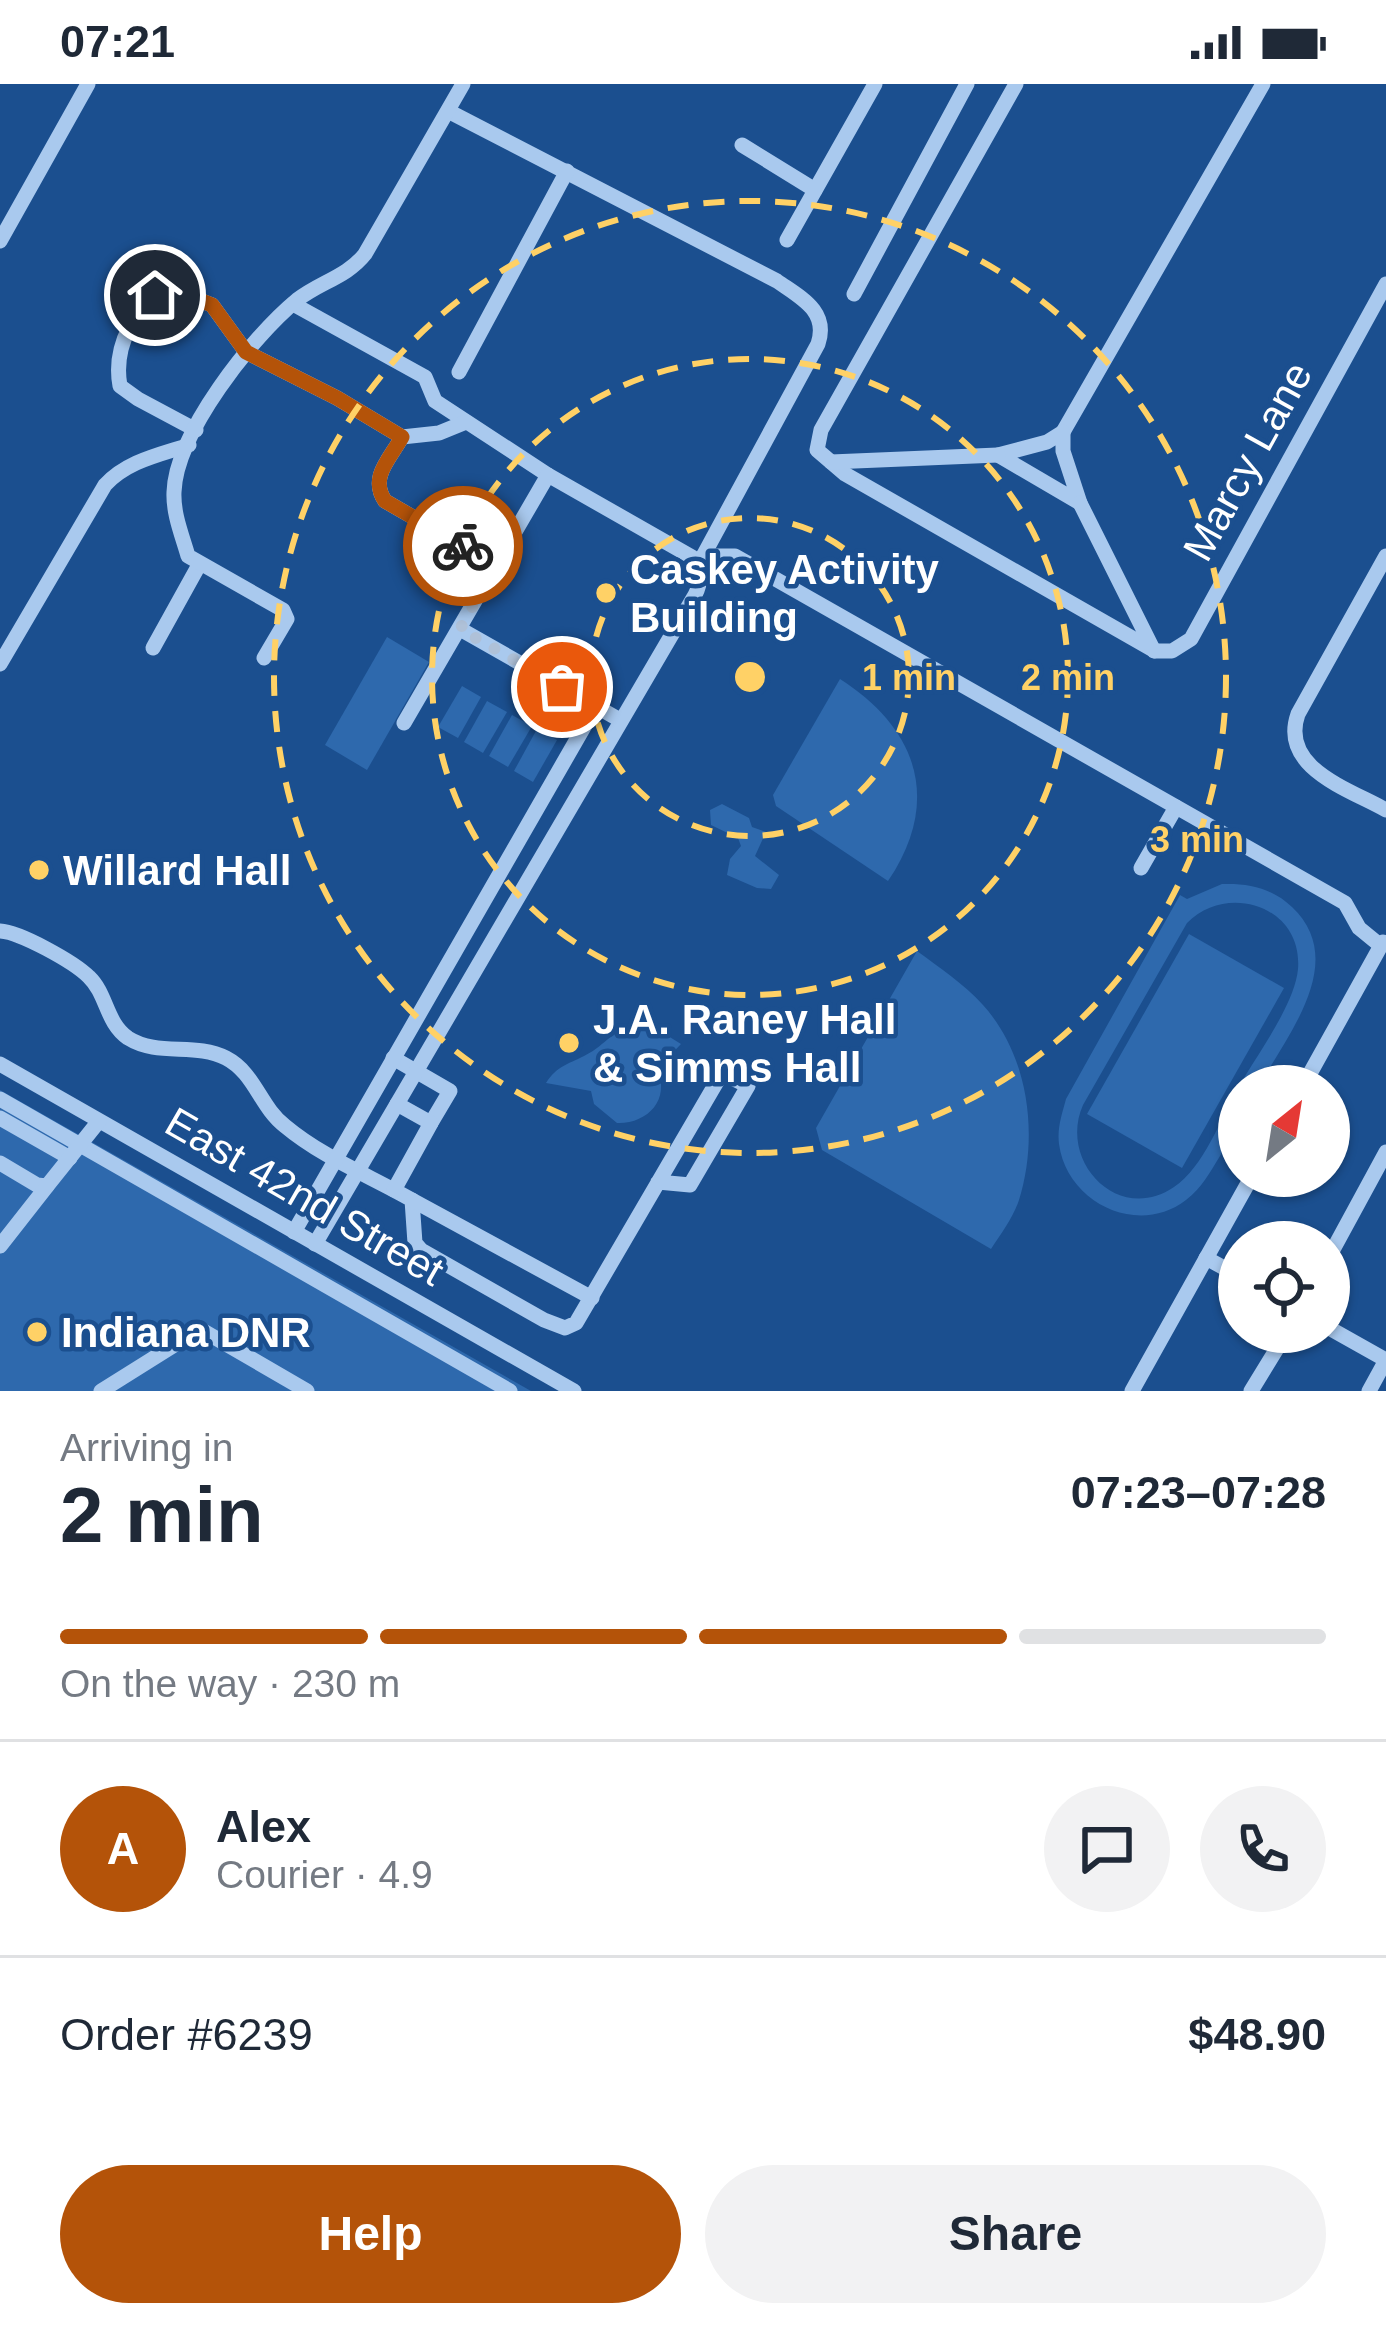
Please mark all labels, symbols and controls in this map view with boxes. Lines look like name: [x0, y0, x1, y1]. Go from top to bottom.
text: 07:21: [60, 16, 175, 67]
pin: [104, 244, 206, 346]
icon: home: [122, 262, 188, 328]
street label: Marcy Lane: [1174, 354, 1321, 569]
courier: [403, 486, 523, 606]
icon: bike: [430, 513, 496, 579]
place label: Caskey Activity Building: [630, 546, 940, 641]
marker: Caskey Activity Building: [593, 580, 619, 606]
pin: [511, 636, 613, 738]
icon: bag: [529, 654, 595, 720]
centre of rings: [729, 656, 771, 698]
text: 1 min: [862, 657, 956, 698]
text: 2 min: [1021, 657, 1115, 698]
text: 3 min: [1150, 819, 1244, 860]
place label: Willard Hall: [63, 847, 291, 894]
marker: Willard Hall: [26, 857, 52, 883]
place label: J.A. Raney Hall & Simms Hall: [593, 996, 896, 1091]
marker: J.A. Raney Hall & Simms Hall: [556, 1030, 582, 1056]
north arrow: [1218, 1065, 1350, 1197]
map controls: [1218, 1065, 1350, 1353]
street label: East 42nd Street: [158, 1098, 452, 1295]
button: locate: [1218, 1221, 1350, 1353]
place label: Indiana DNR: [61, 1309, 311, 1356]
marker: Indiana DNR: [24, 1319, 50, 1345]
text: Arriving in: [60, 1426, 233, 1469]
text: 07:23–07:28: [1071, 1467, 1326, 1518]
text: 2 min: [60, 1471, 264, 1559]
text: On the way · 230 m: [60, 1662, 400, 1705]
button: chat: [1044, 1786, 1170, 1912]
button: phone: [1200, 1786, 1326, 1912]
text: Alex: [216, 1801, 311, 1852]
text: A: [107, 1823, 139, 1874]
text: Courier · 4.9: [216, 1853, 433, 1896]
text: Order #6239: [60, 2009, 313, 2060]
text: $48.90: [1188, 2009, 1326, 2060]
button: Help: [60, 2165, 681, 2303]
button: Share: [705, 2165, 1326, 2303]

